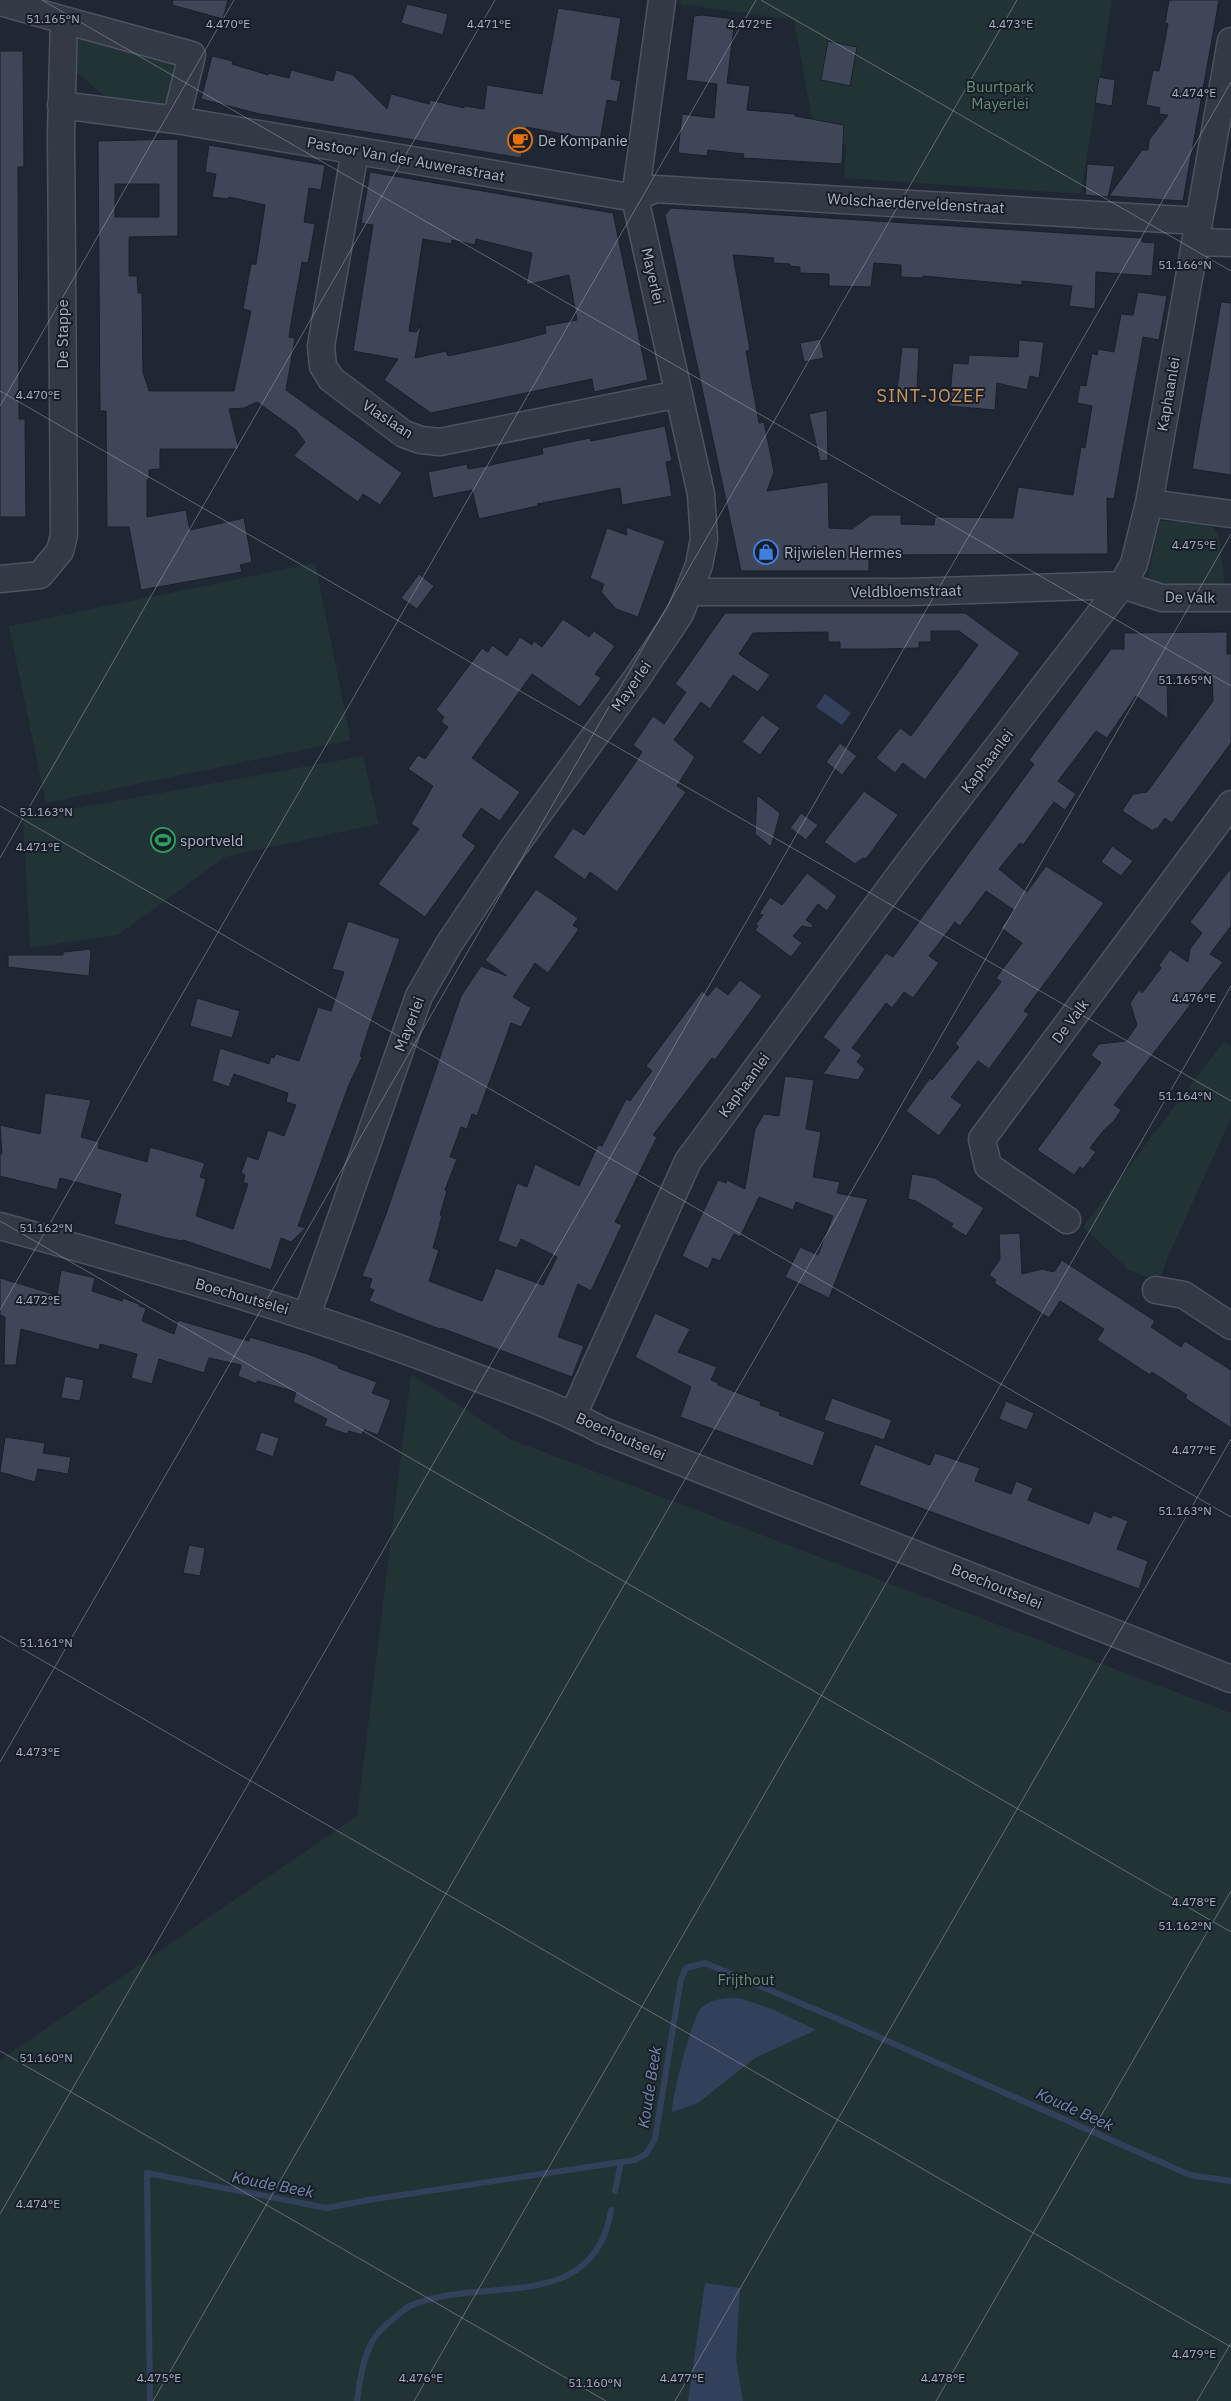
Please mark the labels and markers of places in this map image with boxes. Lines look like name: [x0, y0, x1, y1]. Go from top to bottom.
cafe icon: De Kompanie: [507, 127, 533, 153]
place label: De Kompanie: [538, 131, 628, 150]
shop icon: Rijwielen Hermes: [753, 539, 779, 565]
place label: Rijwielen Hermes: [784, 543, 902, 562]
sports icon: sportveld: [150, 827, 176, 853]
place label: sportveld: [180, 831, 244, 850]

